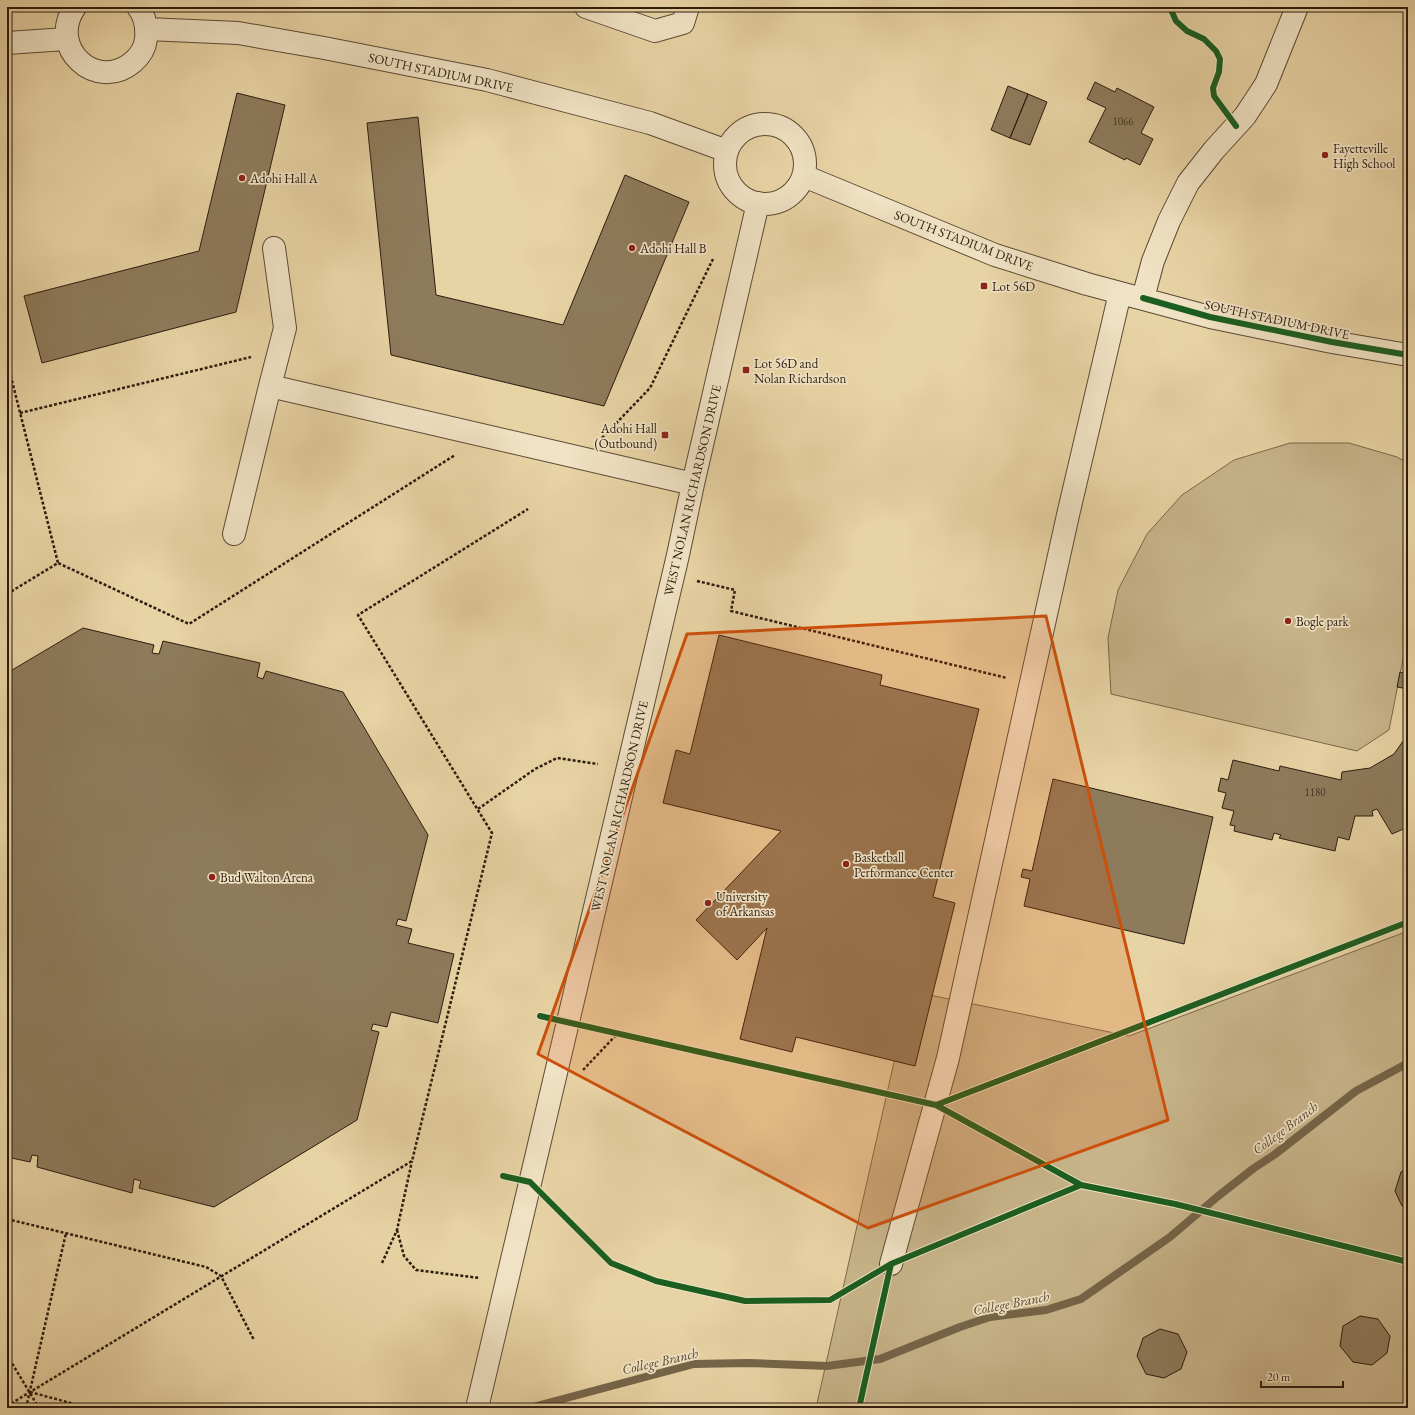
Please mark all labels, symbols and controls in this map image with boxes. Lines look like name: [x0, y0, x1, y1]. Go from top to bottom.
street label: SOUTH STADIUM DRIVE: [367, 49, 515, 96]
house number: 1066: [1112, 114, 1134, 128]
place label: Fayetteville High School: [1333, 140, 1396, 172]
marker: Fayetteville High School: [1320, 150, 1330, 160]
place label: Adohi Hall A: [249, 170, 319, 187]
marker: Adohi Hall A: [237, 173, 247, 183]
street label: SOUTH STADIUM DRIVE: [892, 206, 1036, 275]
place label: Adohi Hall B: [639, 240, 707, 257]
marker: Adohi Hall B: [627, 243, 637, 253]
place label: Lot 56D: [992, 278, 1035, 295]
marker: Lot 56D: [979, 281, 989, 291]
street label: SOUTH STADIUM DRIVE: [1203, 296, 1351, 343]
place label: Lot 56D and Nolan Richardson: [754, 355, 846, 387]
marker: Lot 56D and Nolan Richardson: [741, 365, 751, 375]
street label: WEST NOLAN RICHARDSON DRIVE: [660, 383, 725, 597]
place label: Adohi Hall (Outbound): [595, 420, 657, 452]
marker: Adohi Hall (Outbound): [660, 430, 670, 440]
place label: Bogle park: [1296, 613, 1350, 630]
marker: Bogle park: [1283, 616, 1293, 626]
street label: WEST NOLAN RICHARDSON DRIVE: [587, 699, 652, 913]
house number: 1180: [1304, 785, 1326, 799]
place label: Basketball Performance Center: [854, 849, 955, 881]
marker: Basketball Performance Center: [841, 859, 851, 869]
place label: Bud Walton Arena: [220, 869, 314, 886]
marker: Bud Walton Arena: [207, 872, 217, 882]
place label: University of Arkansas: [716, 888, 774, 920]
marker: University of Arkansas: [703, 898, 713, 908]
water label: College Branch: [1249, 1097, 1321, 1159]
water label: College Branch: [971, 1287, 1051, 1319]
water label: College Branch: [620, 1343, 700, 1378]
scale bar: [1261, 1363, 1343, 1389]
text: 20 m: [1267, 1369, 1291, 1385]

